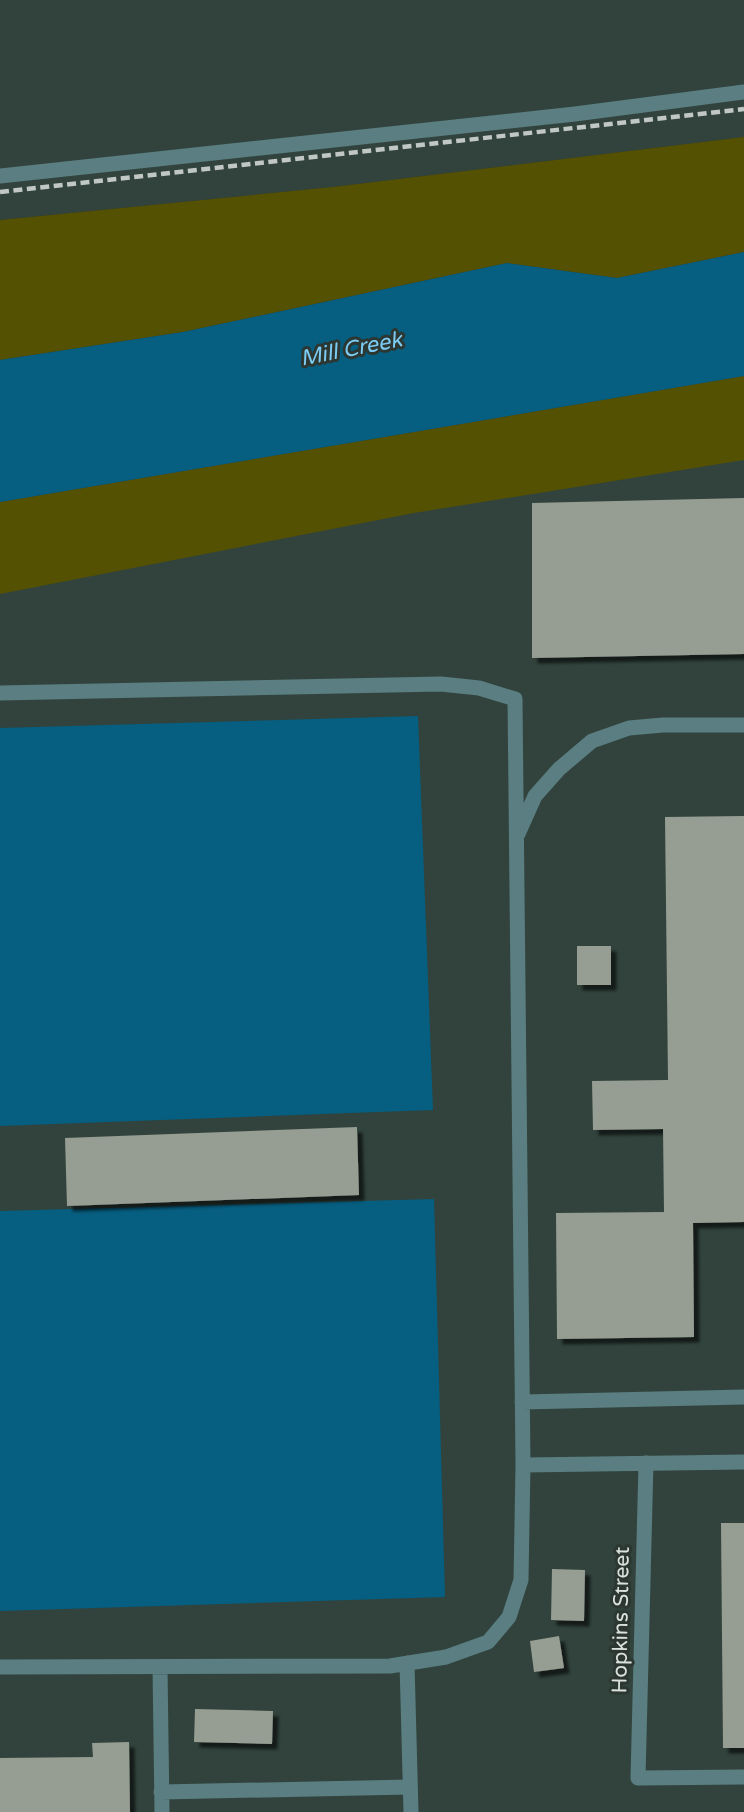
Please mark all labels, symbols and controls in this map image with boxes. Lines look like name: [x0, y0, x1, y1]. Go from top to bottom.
water label: Mill Creek: [298, 326, 406, 372]
street label: Hopkins Street: [607, 1546, 635, 1694]

